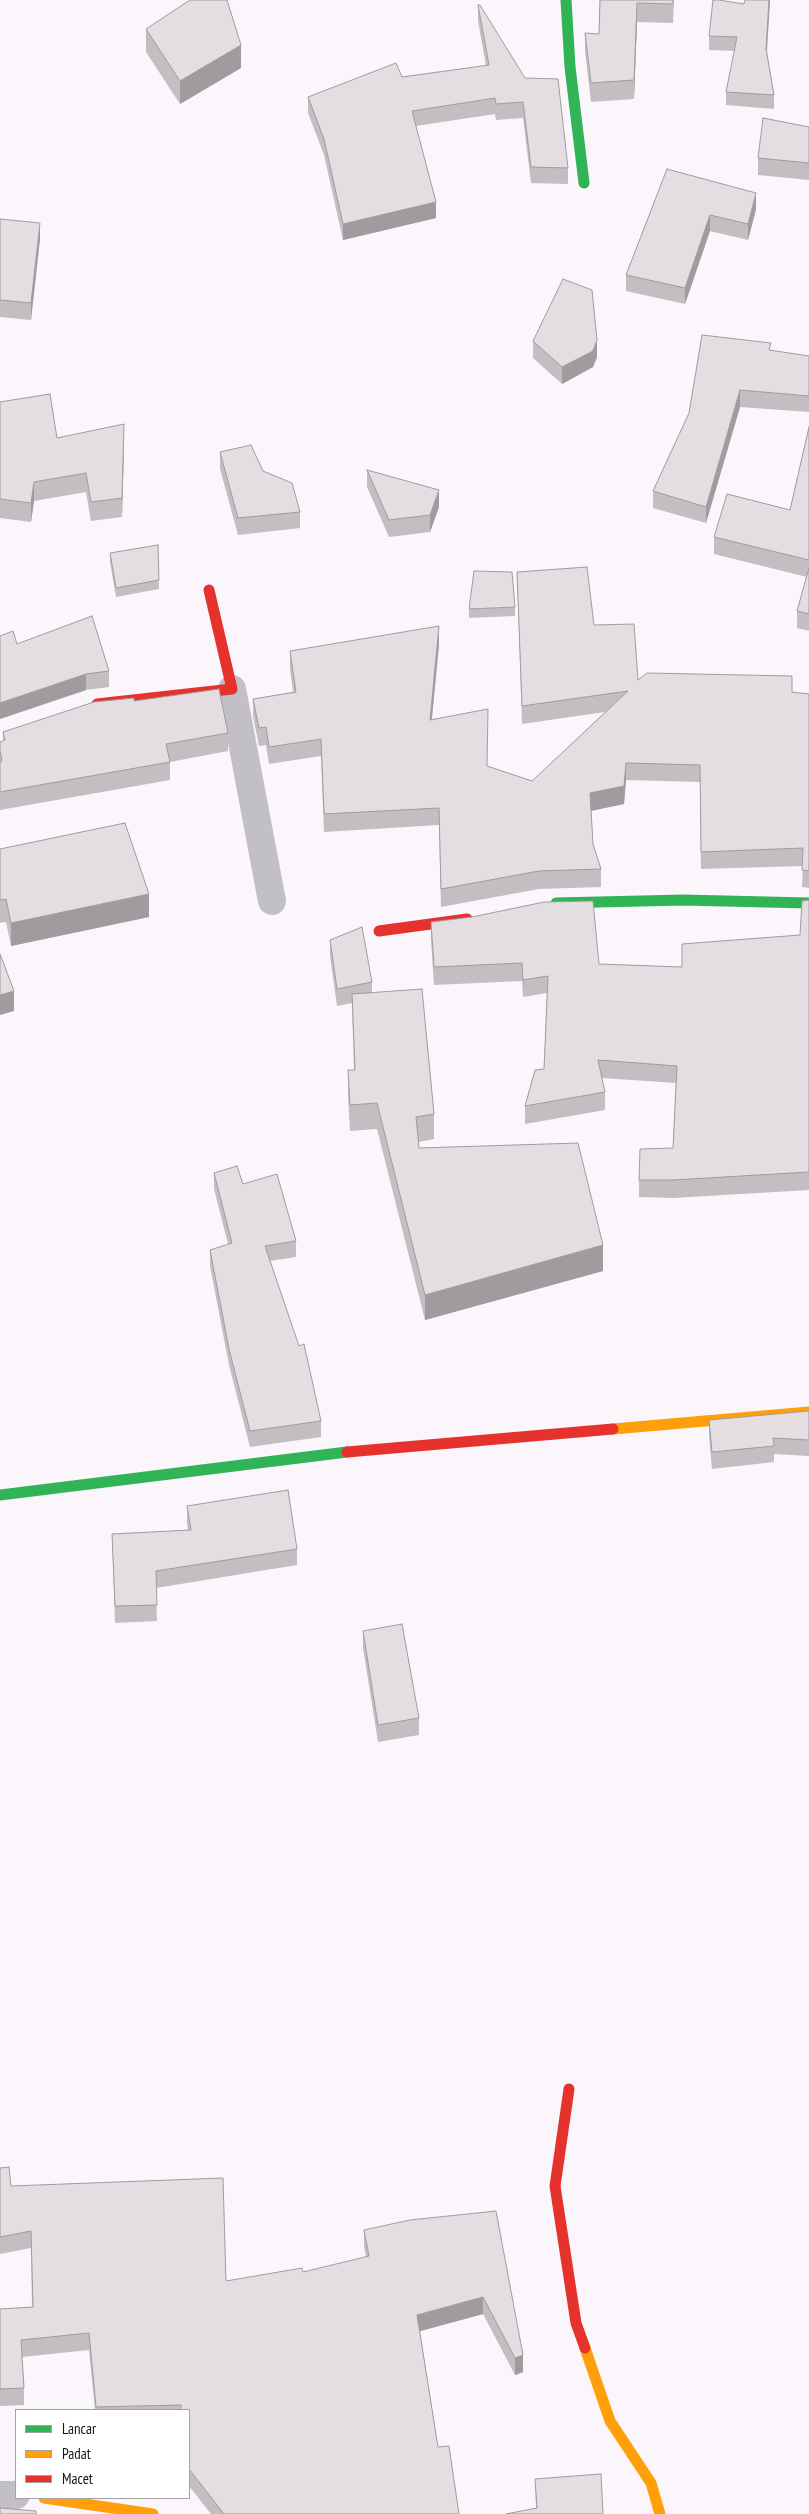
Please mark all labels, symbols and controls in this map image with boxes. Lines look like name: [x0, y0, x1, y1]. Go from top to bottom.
legend: [15, 2409, 190, 2499]
text: Lancar: [62, 2419, 96, 2438]
text: Padat: [62, 2444, 91, 2463]
text: Macet: [62, 2469, 93, 2488]

